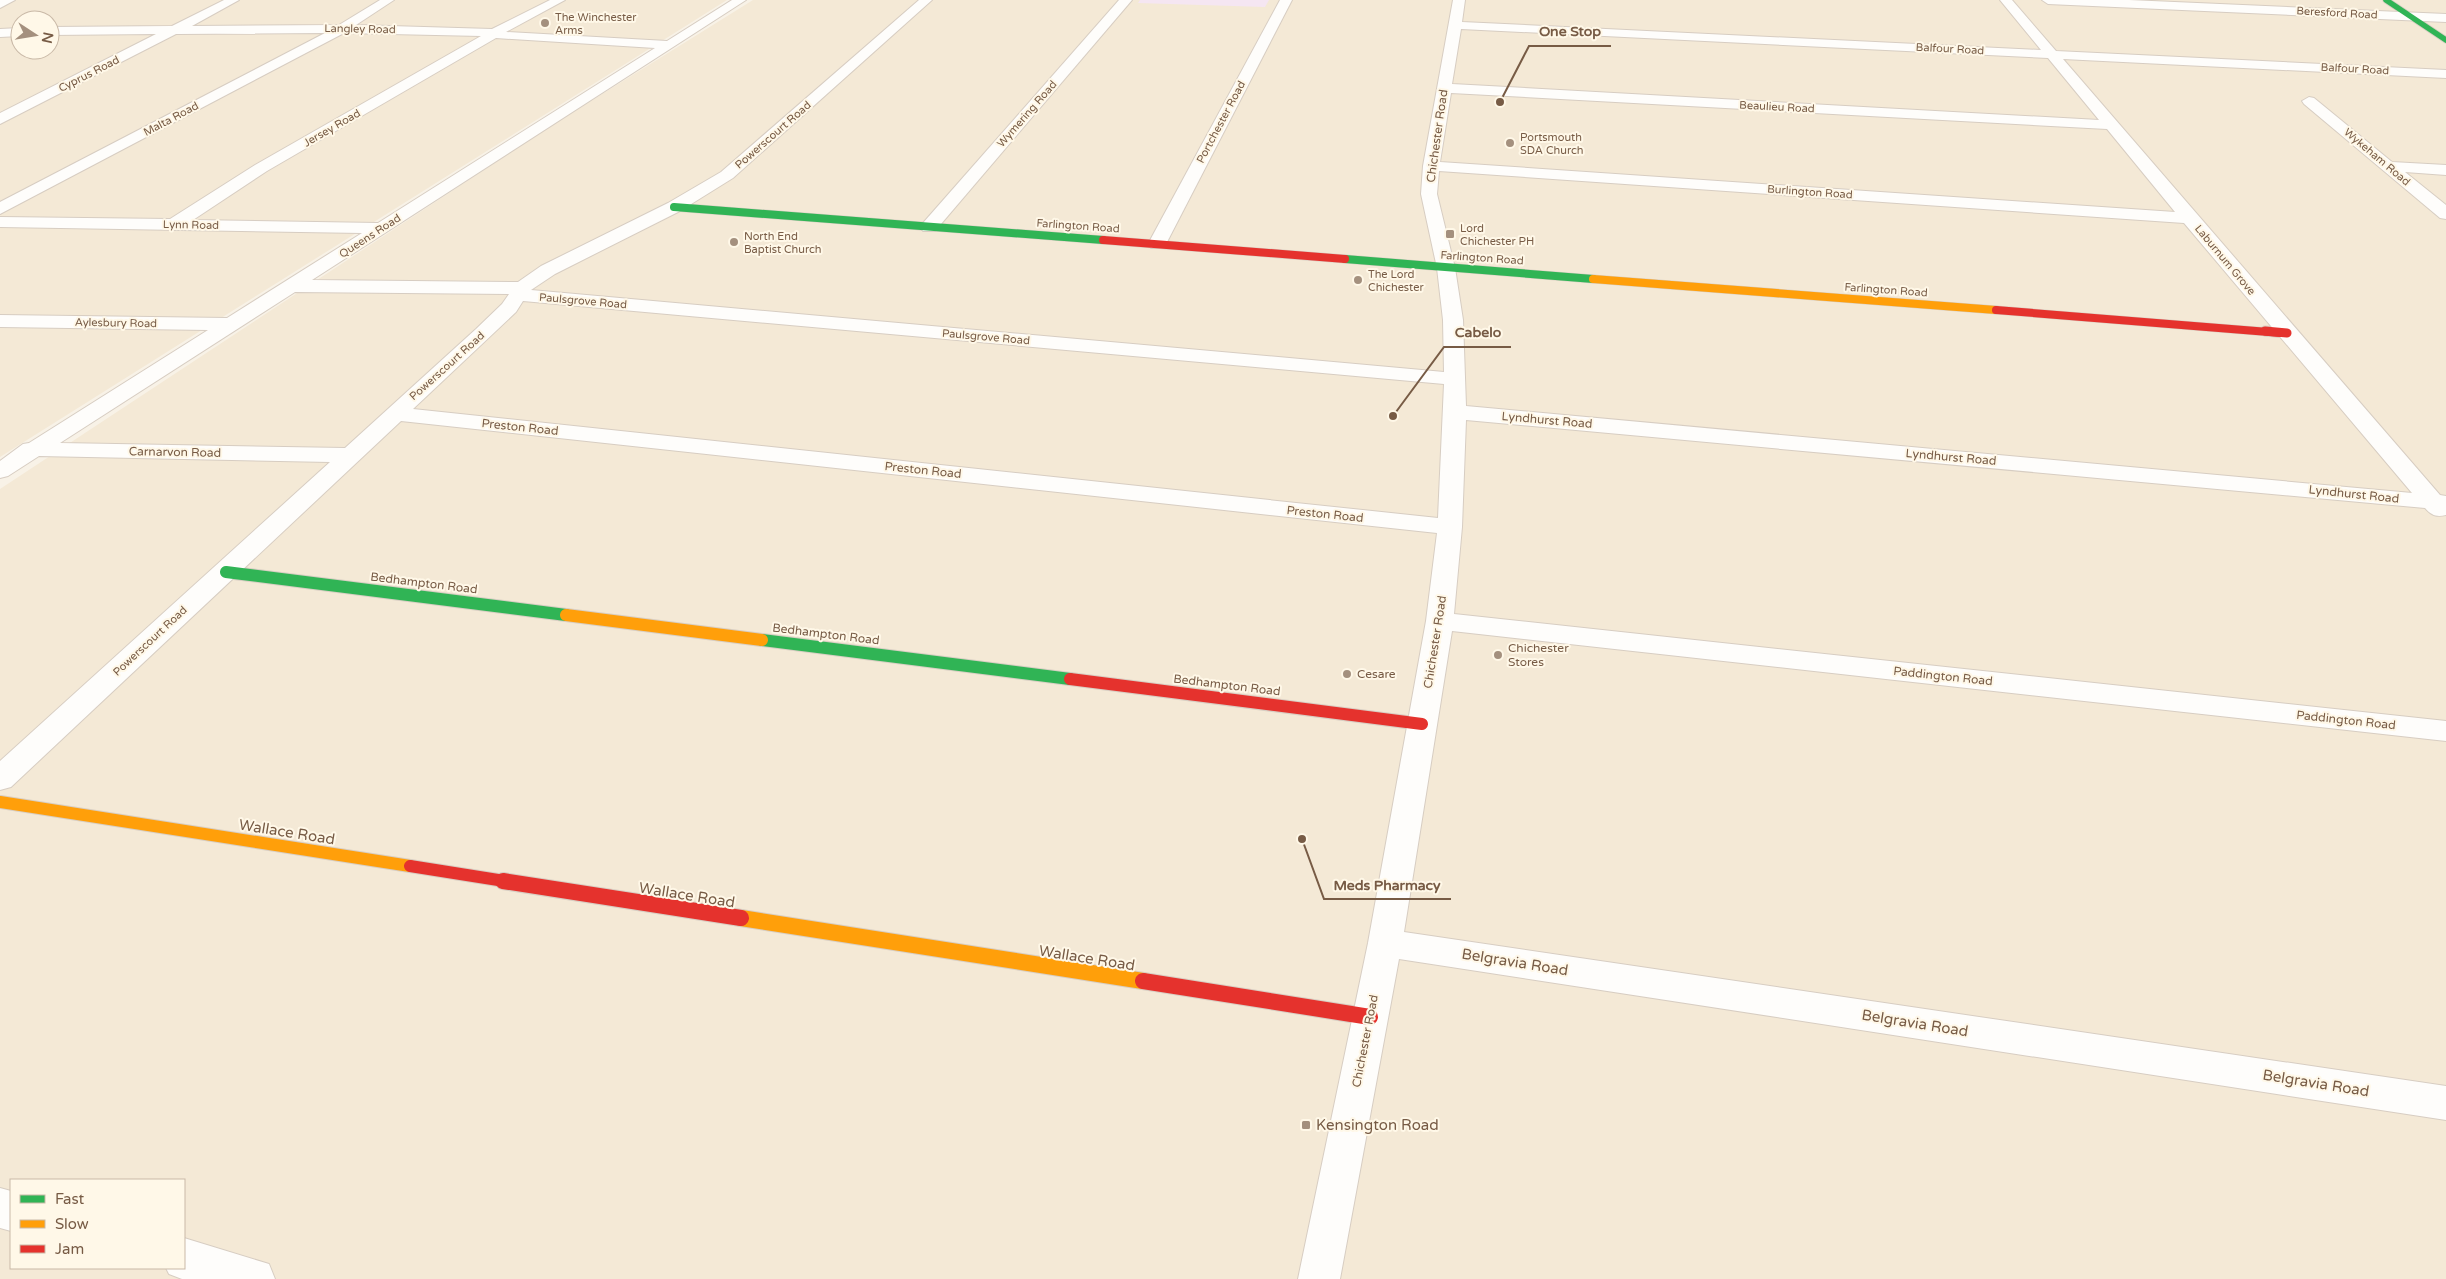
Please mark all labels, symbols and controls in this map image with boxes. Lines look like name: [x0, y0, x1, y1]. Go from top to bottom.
street label: Beresford Road: [2296, 4, 2378, 22]
north arrow: [10, 10, 60, 60]
place label: The Winchester Arms: [555, 11, 637, 37]
marker: The Winchester Arms: [539, 17, 551, 29]
callout: One Stop: [1529, 17, 1611, 46]
street label: Langley Road: [324, 22, 396, 36]
text: One Stop: [1539, 23, 1601, 40]
text: N: [38, 30, 57, 45]
street label: Balfour Road: [1915, 41, 1985, 57]
street label: Cyprus Road: [56, 53, 122, 95]
street label: Balfour Road: [2320, 61, 2390, 77]
street label: Wymering Road: [994, 78, 1060, 150]
street label: Portchester Road: [1194, 79, 1248, 165]
street label: Chichester Road: [1424, 88, 1450, 184]
street label: Powerscourt Road: [732, 98, 814, 172]
street label: Malta Road: [141, 99, 201, 139]
street label: Beaulieu Road: [1739, 99, 1815, 115]
street label: Jersey Road: [301, 106, 363, 149]
street label: Wykeham Road: [2341, 125, 2413, 189]
place label: Portsmouth SDA Church: [1520, 131, 1584, 157]
marker: Portsmouth SDA Church: [1504, 137, 1516, 149]
street label: Burlington Road: [1767, 183, 1853, 201]
street label: Queens Road: [337, 211, 403, 261]
street label: Farlington Road: [1036, 217, 1120, 235]
street label: Lynn Road: [163, 218, 219, 232]
place label: Lord Chichester PH: [1460, 222, 1534, 248]
street label: Laburnum Grove: [2192, 222, 2258, 298]
marker: Lord Chichester PH: [1444, 228, 1456, 240]
place label: North End Baptist Church: [744, 230, 822, 256]
marker: North End Baptist Church: [728, 236, 740, 248]
street label: Farlington Road: [1440, 249, 1524, 267]
place label: The Lord Chichester: [1368, 268, 1424, 294]
marker: The Lord Chichester: [1352, 274, 1364, 286]
street label: Farlington Road: [1844, 281, 1928, 299]
street label: Paulsgrove Road: [539, 291, 627, 311]
street label: Aylesbury Road: [75, 316, 157, 330]
callout: Cabelo: [1444, 318, 1511, 347]
text: Cabelo: [1455, 324, 1502, 341]
street label: Paulsgrove Road: [942, 327, 1030, 347]
street label: Powerscourt Road: [407, 329, 487, 403]
street label: Lyndhurst Road: [1501, 409, 1593, 431]
street label: Preston Road: [481, 416, 559, 438]
street label: Carnarvon Road: [129, 444, 221, 460]
street label: Lyndhurst Road: [1905, 446, 1997, 468]
street label: Preston Road: [884, 459, 962, 481]
street label: Lyndhurst Road: [2308, 482, 2400, 506]
street label: Preston Road: [1286, 503, 1364, 525]
street label: Bedhampton Road: [370, 569, 478, 597]
street label: Chichester Road: [1421, 594, 1449, 690]
street label: Powerscourt Road: [110, 603, 190, 679]
street label: Bedhampton Road: [772, 620, 880, 648]
place label: Chichester Stores: [1508, 641, 1569, 669]
marker: Chichester Stores: [1492, 649, 1504, 661]
street label: Paddington Road: [1893, 664, 1993, 688]
place label: Cesare: [1357, 667, 1396, 681]
marker: Cesare: [1341, 668, 1353, 680]
street label: Bedhampton Road: [1173, 671, 1281, 699]
street label: Paddington Road: [2296, 708, 2396, 732]
street label: Wallace Road: [238, 816, 336, 848]
callout: Meds Pharmacy: [1324, 870, 1451, 899]
text: Meds Pharmacy: [1333, 877, 1441, 894]
street label: Wallace Road: [638, 879, 736, 911]
street label: Wallace Road: [1038, 942, 1136, 974]
street label: Belgravia Road: [1460, 945, 1570, 979]
street label: Chichester Road: [1349, 994, 1381, 1088]
street label: Belgravia Road: [1860, 1006, 1970, 1040]
street label: Belgravia Road: [2261, 1066, 2371, 1100]
place label: Kensington Road: [1316, 1116, 1439, 1134]
marker: Kensington Road: [1300, 1119, 1312, 1131]
legend: [10, 1179, 185, 1269]
text: Fast: [55, 1190, 85, 1208]
text: Slow: [55, 1215, 89, 1233]
text: Jam: [55, 1240, 84, 1258]

